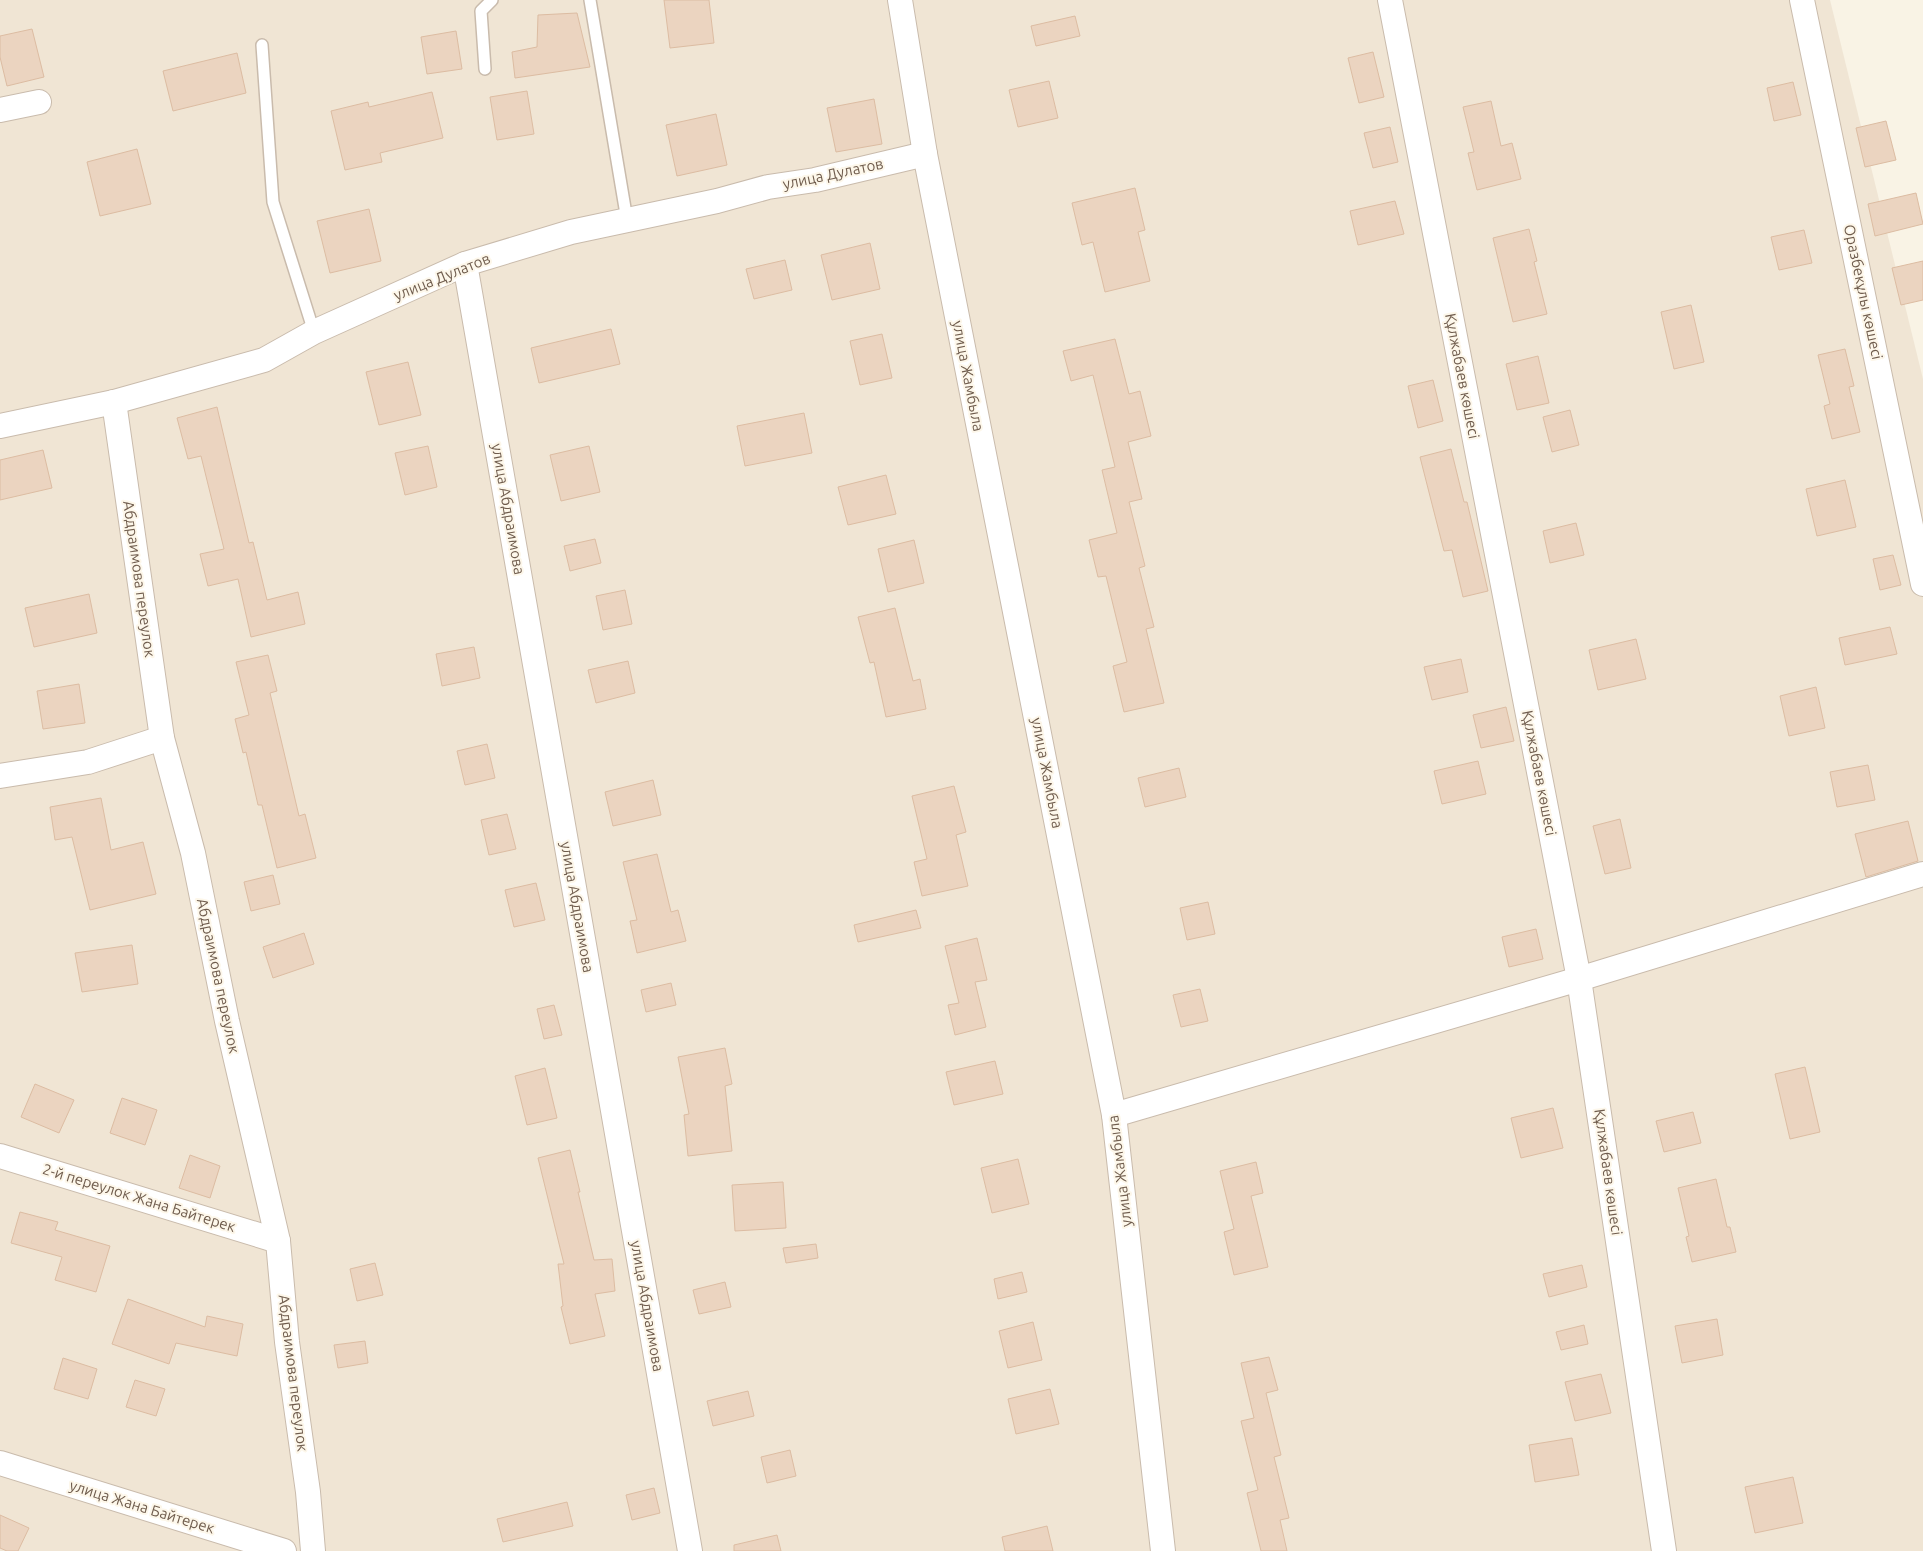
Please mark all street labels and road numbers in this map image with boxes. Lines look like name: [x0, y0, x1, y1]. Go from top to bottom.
street label: улица Дулатов: [781, 155, 885, 192]
street label: Оразбекұлы көшесі: [1841, 223, 1886, 361]
street label: улица Дулатов: [391, 249, 493, 304]
street label: Құлжабаев көшесі: [1442, 312, 1483, 440]
street label: улица Жамбыла: [949, 319, 988, 433]
street label: улица Абдраимова: [489, 442, 528, 576]
street label: Абдраимова переулок: [120, 500, 159, 659]
street label: Құлжабаев көшесі: [1519, 709, 1560, 837]
street label: улица Жамбыла: [1028, 716, 1067, 830]
street label: улица Абдраимова: [558, 840, 597, 974]
street label: Абдраимова переулок: [194, 897, 243, 1055]
street label: Құлжабаев көшесі: [1591, 1108, 1626, 1236]
street label: улица Жамбыла: [1104, 1114, 1135, 1228]
street label: 2-й переулок Жана Байтерек: [41, 1160, 238, 1235]
street label: улица Абдраимова: [628, 1239, 667, 1373]
street label: Абдраимова переулок: [275, 1293, 312, 1453]
street label: улица Жана Байтерек: [68, 1476, 217, 1537]

